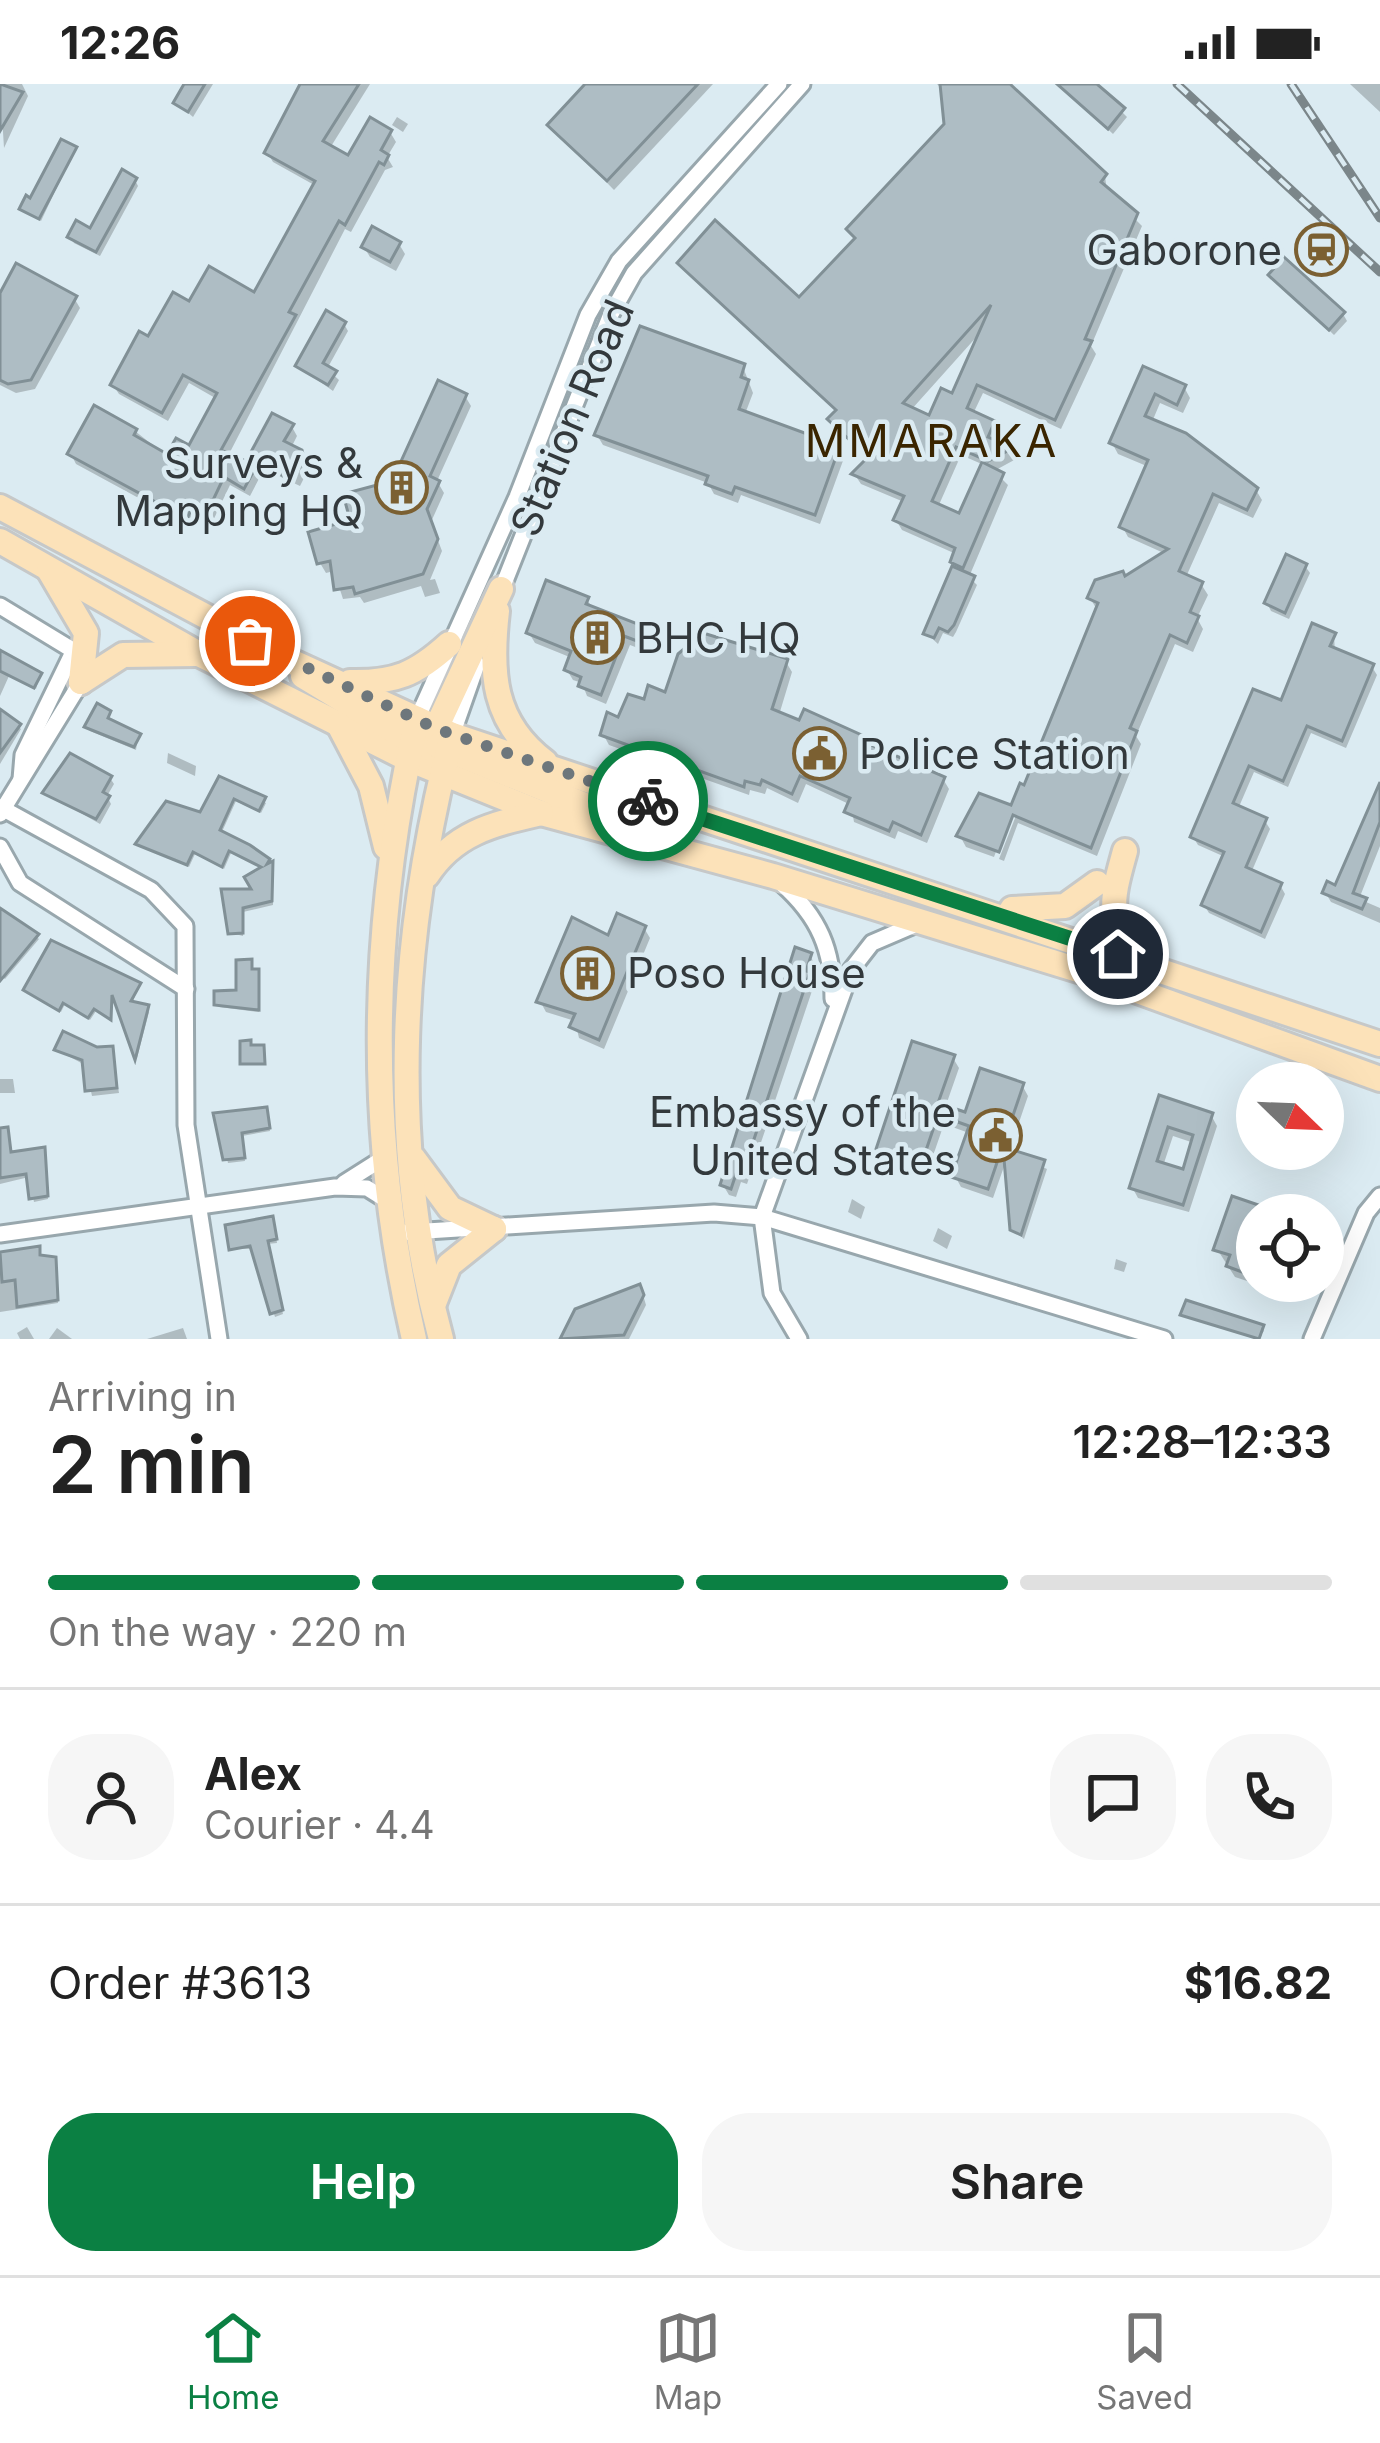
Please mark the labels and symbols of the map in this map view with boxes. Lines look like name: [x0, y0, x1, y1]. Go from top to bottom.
station icon: Gaborone: [1293, 222, 1349, 278]
place label: Gaborone: [1087, 224, 1282, 275]
street label: Station Road: [499, 292, 644, 544]
district label: MMARAKA: [805, 413, 1059, 468]
place label: Surveys & Mapping HQ: [114, 437, 363, 536]
building icon: Surveys & Mapping HQ: [374, 459, 430, 515]
pin: [199, 590, 301, 692]
building icon: BHC HQ: [569, 610, 625, 666]
place label: BHC HQ: [636, 612, 801, 663]
public building icon: Police Station: [792, 726, 848, 782]
place label: Police Station: [859, 728, 1130, 779]
courier: [588, 741, 708, 861]
pin: [1067, 903, 1169, 1005]
building icon: Poso House: [560, 945, 616, 1001]
place label: Poso House: [627, 947, 866, 998]
north arrow: [1236, 1062, 1344, 1170]
place label: Embassy of the United States: [649, 1086, 956, 1185]
public building icon: Embassy of the United States: [967, 1108, 1023, 1164]

